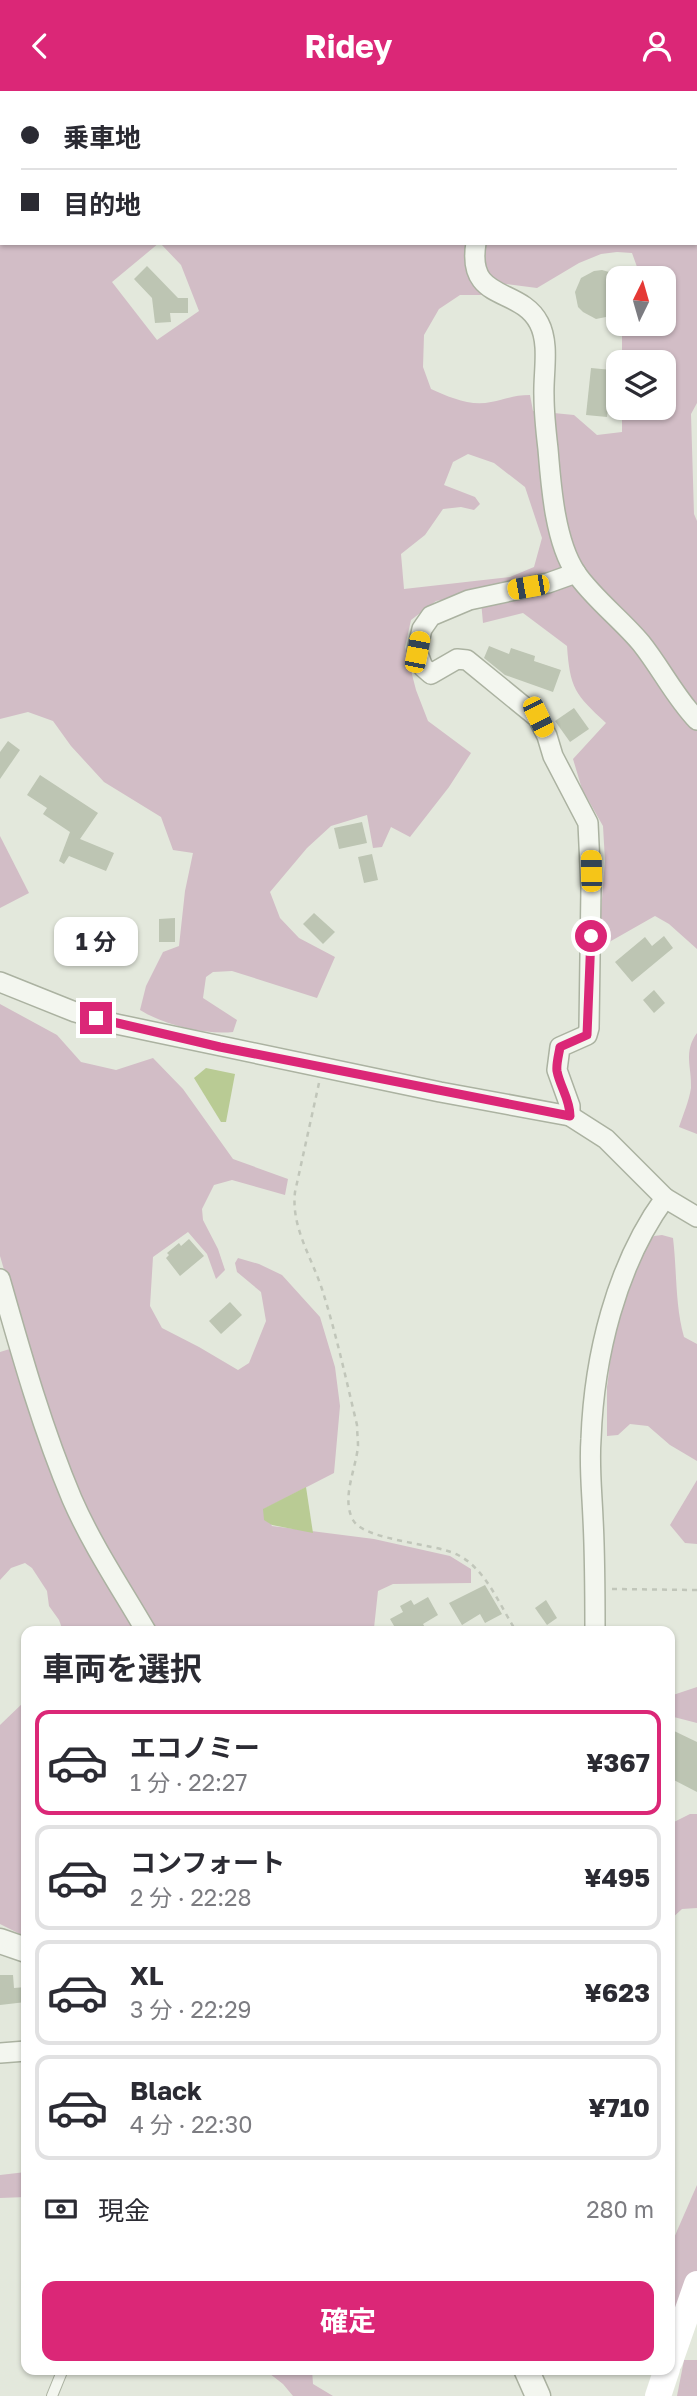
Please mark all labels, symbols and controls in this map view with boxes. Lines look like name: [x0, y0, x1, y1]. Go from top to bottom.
icon: back: [21, 27, 59, 65]
text: Ridey: [304, 27, 393, 65]
icon: person: [638, 27, 676, 65]
text: 乗車地: [63, 122, 141, 153]
text: 目的地: [63, 189, 141, 220]
north arrow: [606, 266, 676, 336]
map controls: [606, 266, 676, 420]
button: layers: [606, 350, 676, 420]
car: [506, 573, 551, 601]
car: [403, 629, 432, 675]
car: [520, 694, 557, 740]
car: [581, 850, 602, 892]
callout: 1 分: [54, 916, 138, 965]
route start: [575, 920, 607, 952]
text: 1 分: [76, 927, 116, 955]
route end: [80, 1002, 112, 1034]
text: 車両を選択: [42, 1649, 202, 1687]
icon: car: [46, 1731, 109, 1794]
text: エコノミー: [130, 1732, 260, 1763]
text: ¥367: [586, 1747, 650, 1778]
text: 1 分 · 22:27: [130, 1768, 247, 1796]
icon: car: [46, 1846, 109, 1909]
text: コンフォート: [130, 1847, 285, 1878]
text: ¥495: [584, 1862, 650, 1893]
text: 2 分 · 22:28: [130, 1883, 251, 1911]
text: XL: [130, 1960, 164, 1991]
icon: car: [46, 1961, 109, 2024]
text: ¥623: [585, 1977, 650, 2008]
text: 3 分 · 22:29: [130, 1995, 251, 2023]
text: Black: [130, 2075, 202, 2106]
icon: car: [46, 2076, 109, 2139]
text: ¥710: [588, 2092, 650, 2123]
text: 4 分 · 22:30: [130, 2110, 252, 2138]
icon: cash: [42, 2190, 80, 2228]
text: 現金: [98, 2195, 150, 2226]
text: 280 m: [586, 2195, 654, 2223]
button: 確定: [42, 2281, 654, 2361]

